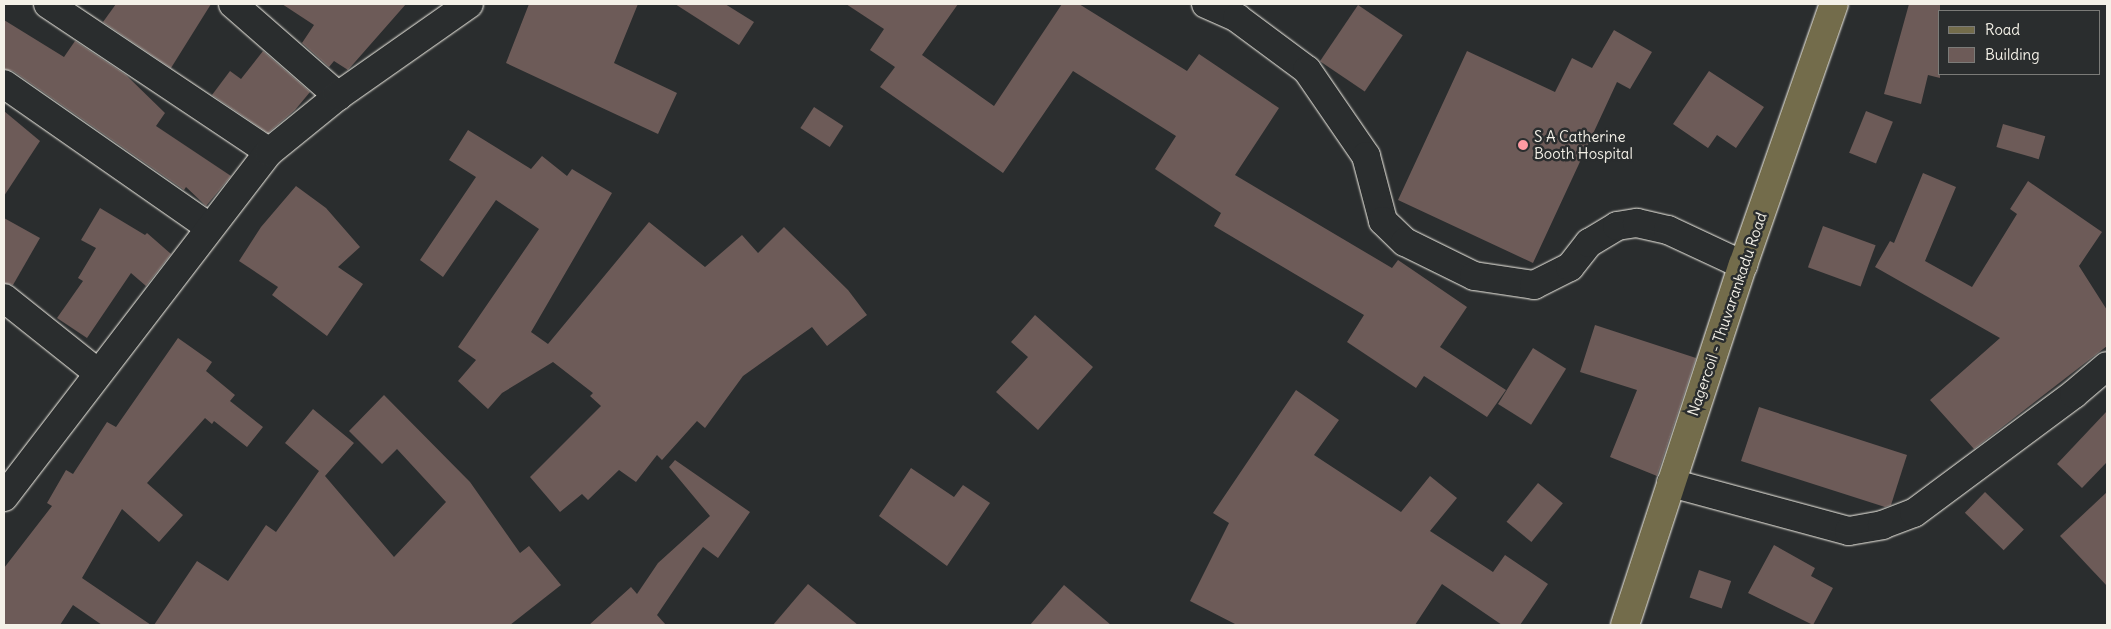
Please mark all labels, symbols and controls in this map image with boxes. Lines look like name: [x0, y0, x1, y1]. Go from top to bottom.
legend: [1938, 10, 2101, 75]
text: Road: [1985, 20, 2020, 39]
text: Building: [1985, 45, 2040, 64]
place label: S A Catherine Booth Hospital: [1534, 127, 1633, 162]
marker: S A Catherine Booth Hospital: [1516, 138, 1530, 152]
street label: Nagercoil - Thuvarankadu Road: [1684, 210, 1770, 418]

